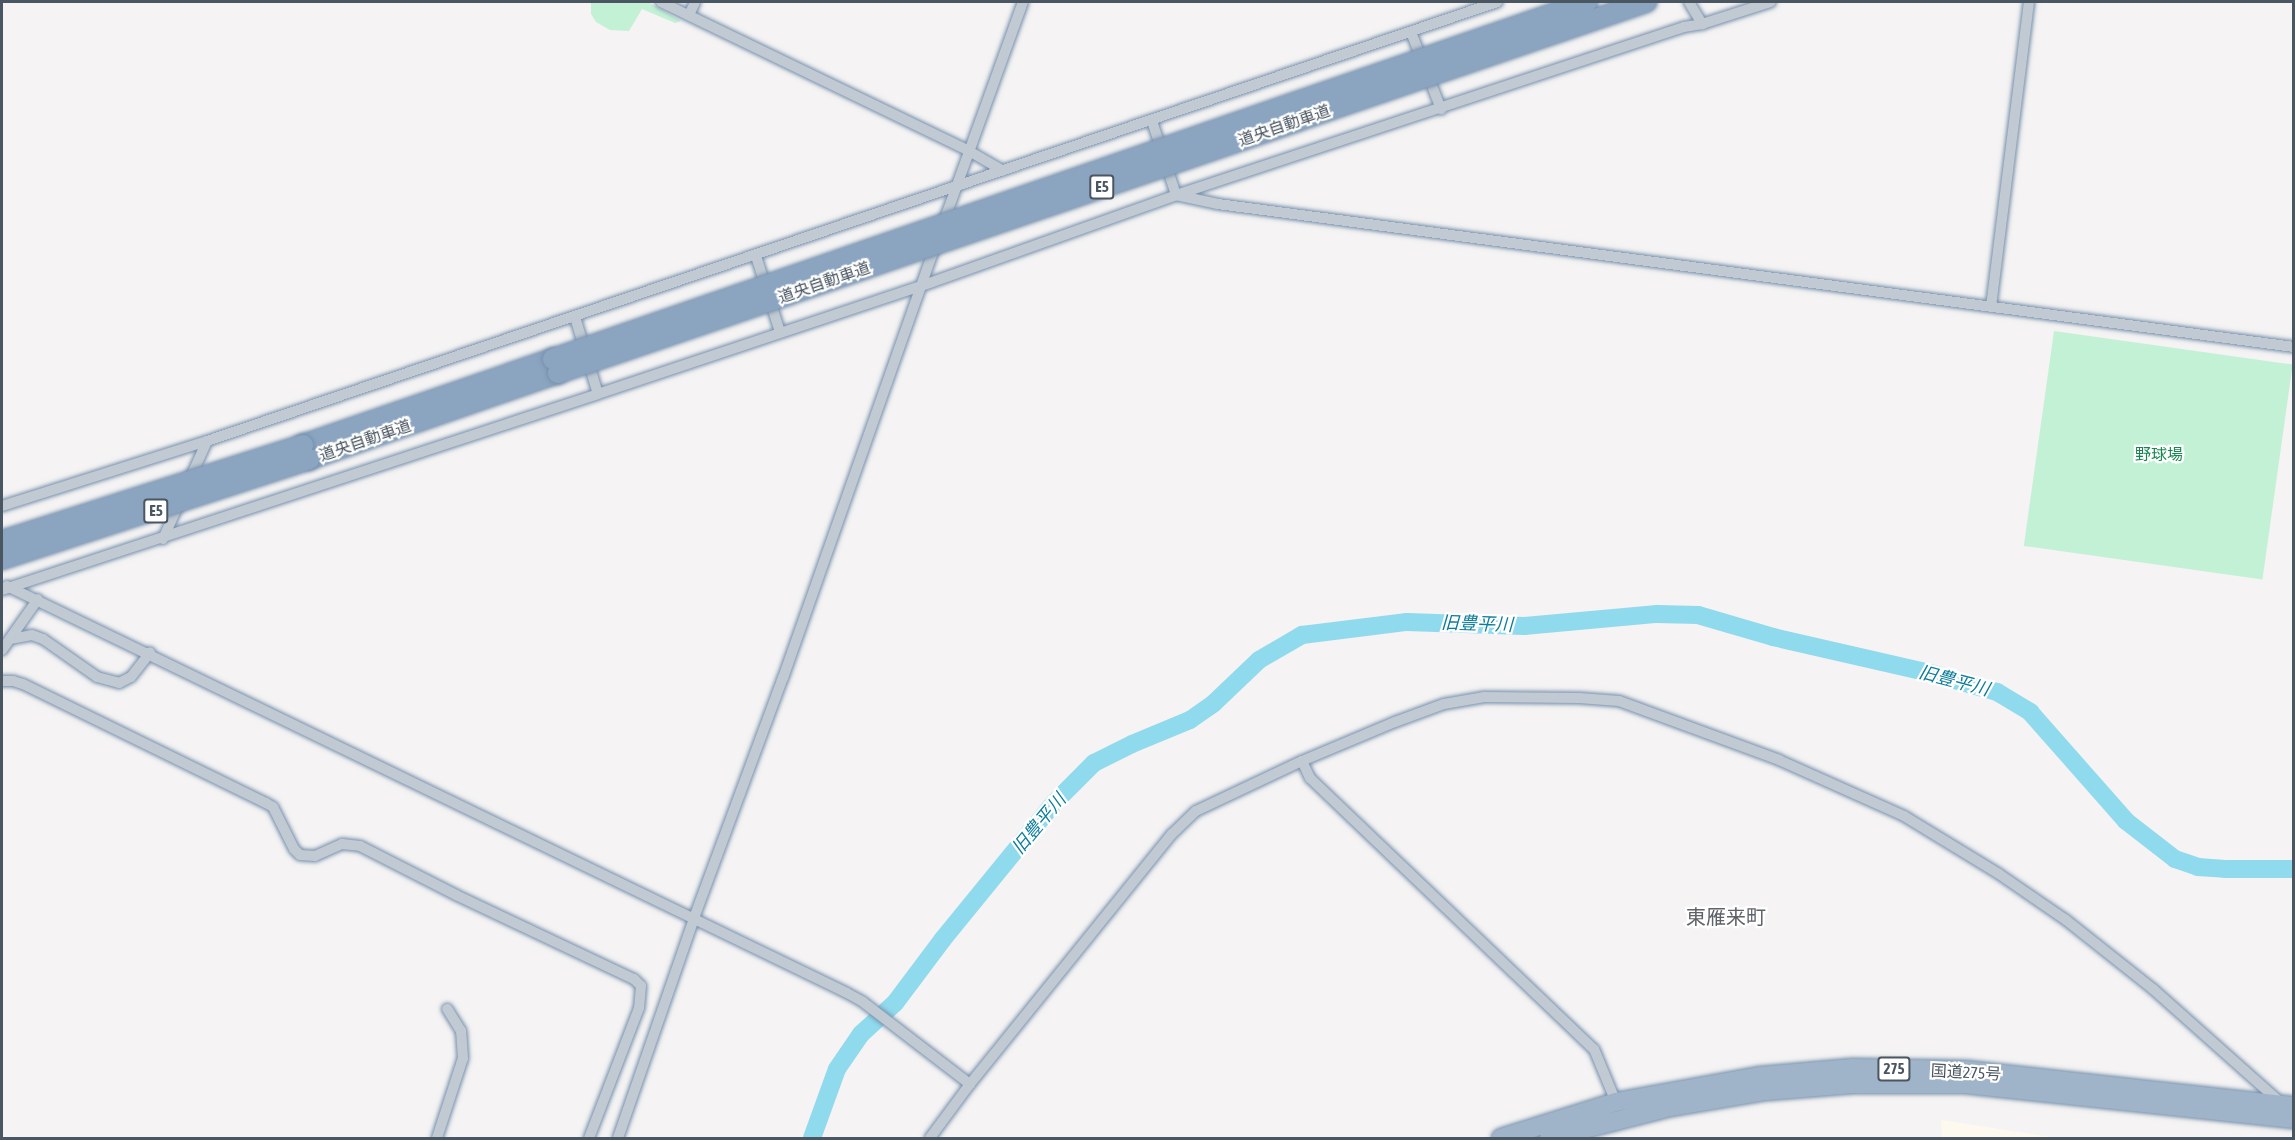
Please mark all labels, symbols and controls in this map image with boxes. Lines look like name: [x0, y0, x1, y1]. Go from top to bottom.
street label: 道央自動車道: [1235, 100, 1333, 150]
road number: E5: [1088, 175, 1116, 199]
street label: 道央自動車道: [775, 257, 873, 307]
street label: 道央自動車道: [316, 415, 414, 465]
park label: 野球場: [2135, 444, 2183, 464]
road number: E5: [142, 499, 170, 523]
water label: 旧豊平川: [1441, 612, 1513, 636]
water label: 旧豊平川: [1916, 661, 1992, 701]
water label: 旧豊平川: [1008, 789, 1070, 859]
district label: 東雁来町: [1686, 904, 1766, 928]
road number: 275: [1876, 1057, 1912, 1081]
street label: 国道275号: [1930, 1061, 2002, 1083]

